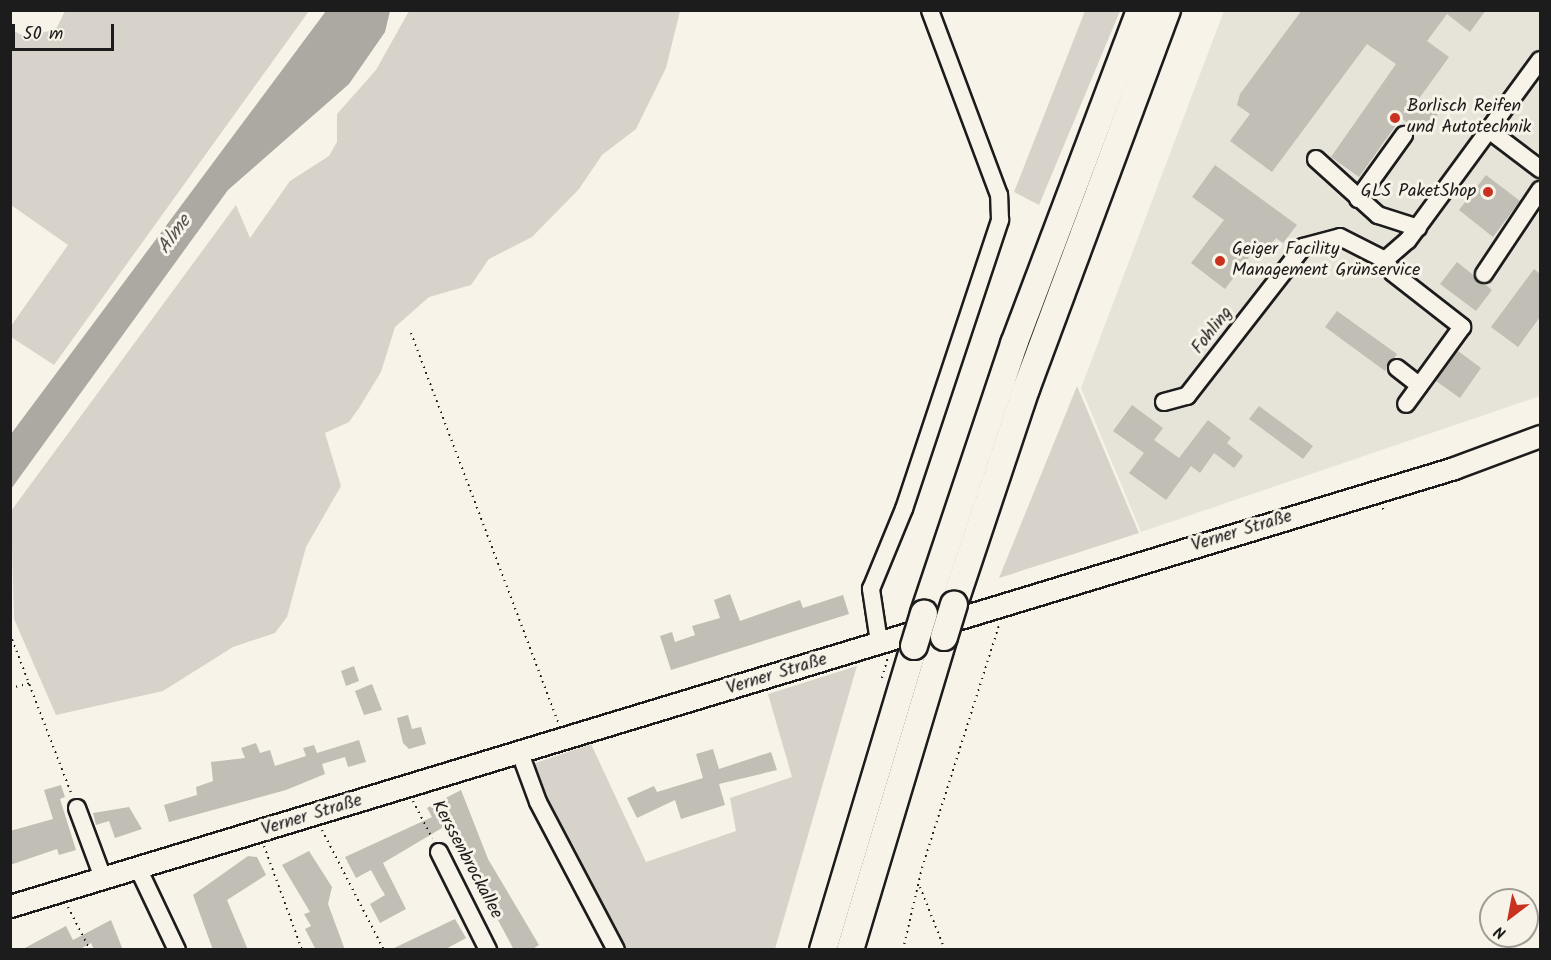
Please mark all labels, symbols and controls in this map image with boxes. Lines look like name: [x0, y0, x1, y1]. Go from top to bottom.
scale bar: [15, 12, 117, 50]
text: 50 m: [23, 20, 63, 49]
place label: Borlisch Reifen und Autotechnik: [1407, 97, 1531, 140]
marker: Borlisch Reifen und Autotechnik: [1388, 111, 1402, 125]
place label: GLS PaketShop: [1361, 181, 1476, 203]
marker: GLS PaketShop: [1481, 185, 1495, 199]
water label: Alme: [153, 211, 197, 259]
place label: Geiger Facility Management Grünservice: [1232, 240, 1420, 282]
marker: Geiger Facility Management Grünservice: [1213, 254, 1227, 268]
street label: Fohling: [1188, 303, 1238, 359]
street label: Verner Straße: [1189, 506, 1295, 558]
street label: Verner Straße: [724, 649, 830, 701]
street label: Verner Straße: [259, 790, 365, 842]
street label: Kerssenbrockallee: [426, 797, 506, 923]
north arrow: [1479, 888, 1539, 948]
text: N: [1489, 919, 1511, 945]

